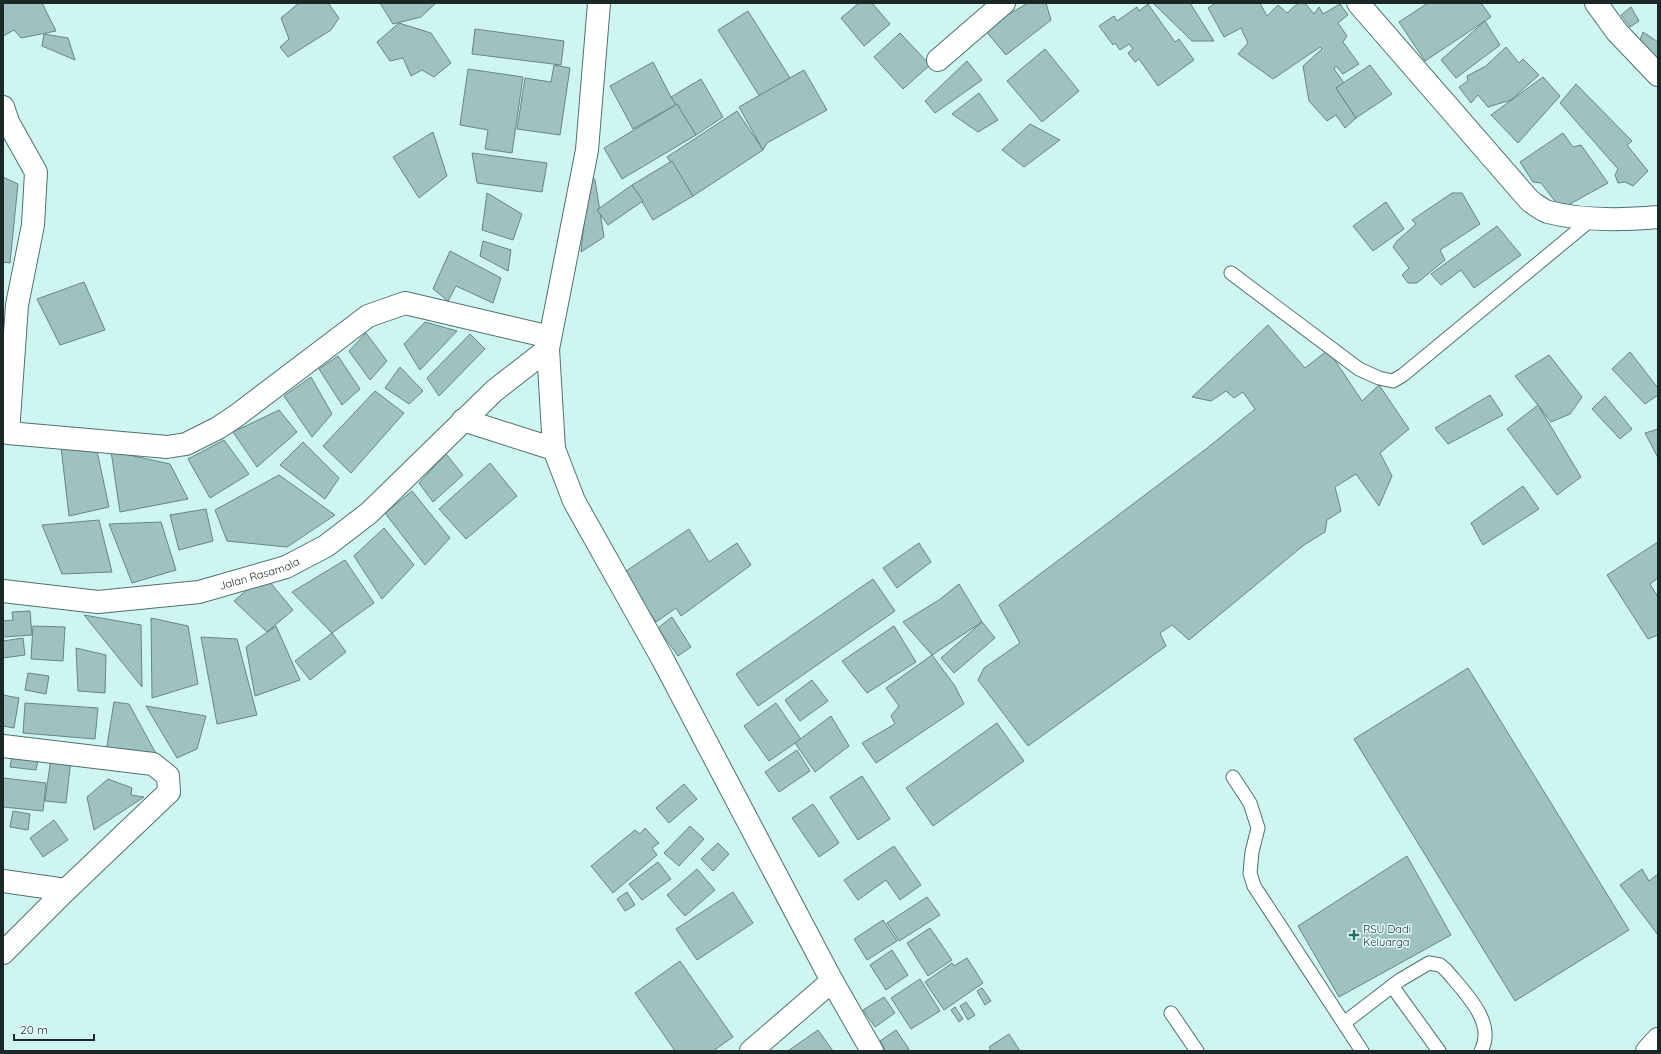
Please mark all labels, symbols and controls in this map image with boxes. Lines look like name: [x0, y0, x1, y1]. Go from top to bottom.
street label: Jalan Rasamala: [217, 554, 302, 593]
place label: RSU Dadi Keluarga: [1363, 922, 1411, 949]
marker: RSU Dadi Keluarga: [1348, 929, 1360, 941]
scale bar: [14, 1016, 94, 1042]
text: 20 m: [20, 1022, 48, 1037]

